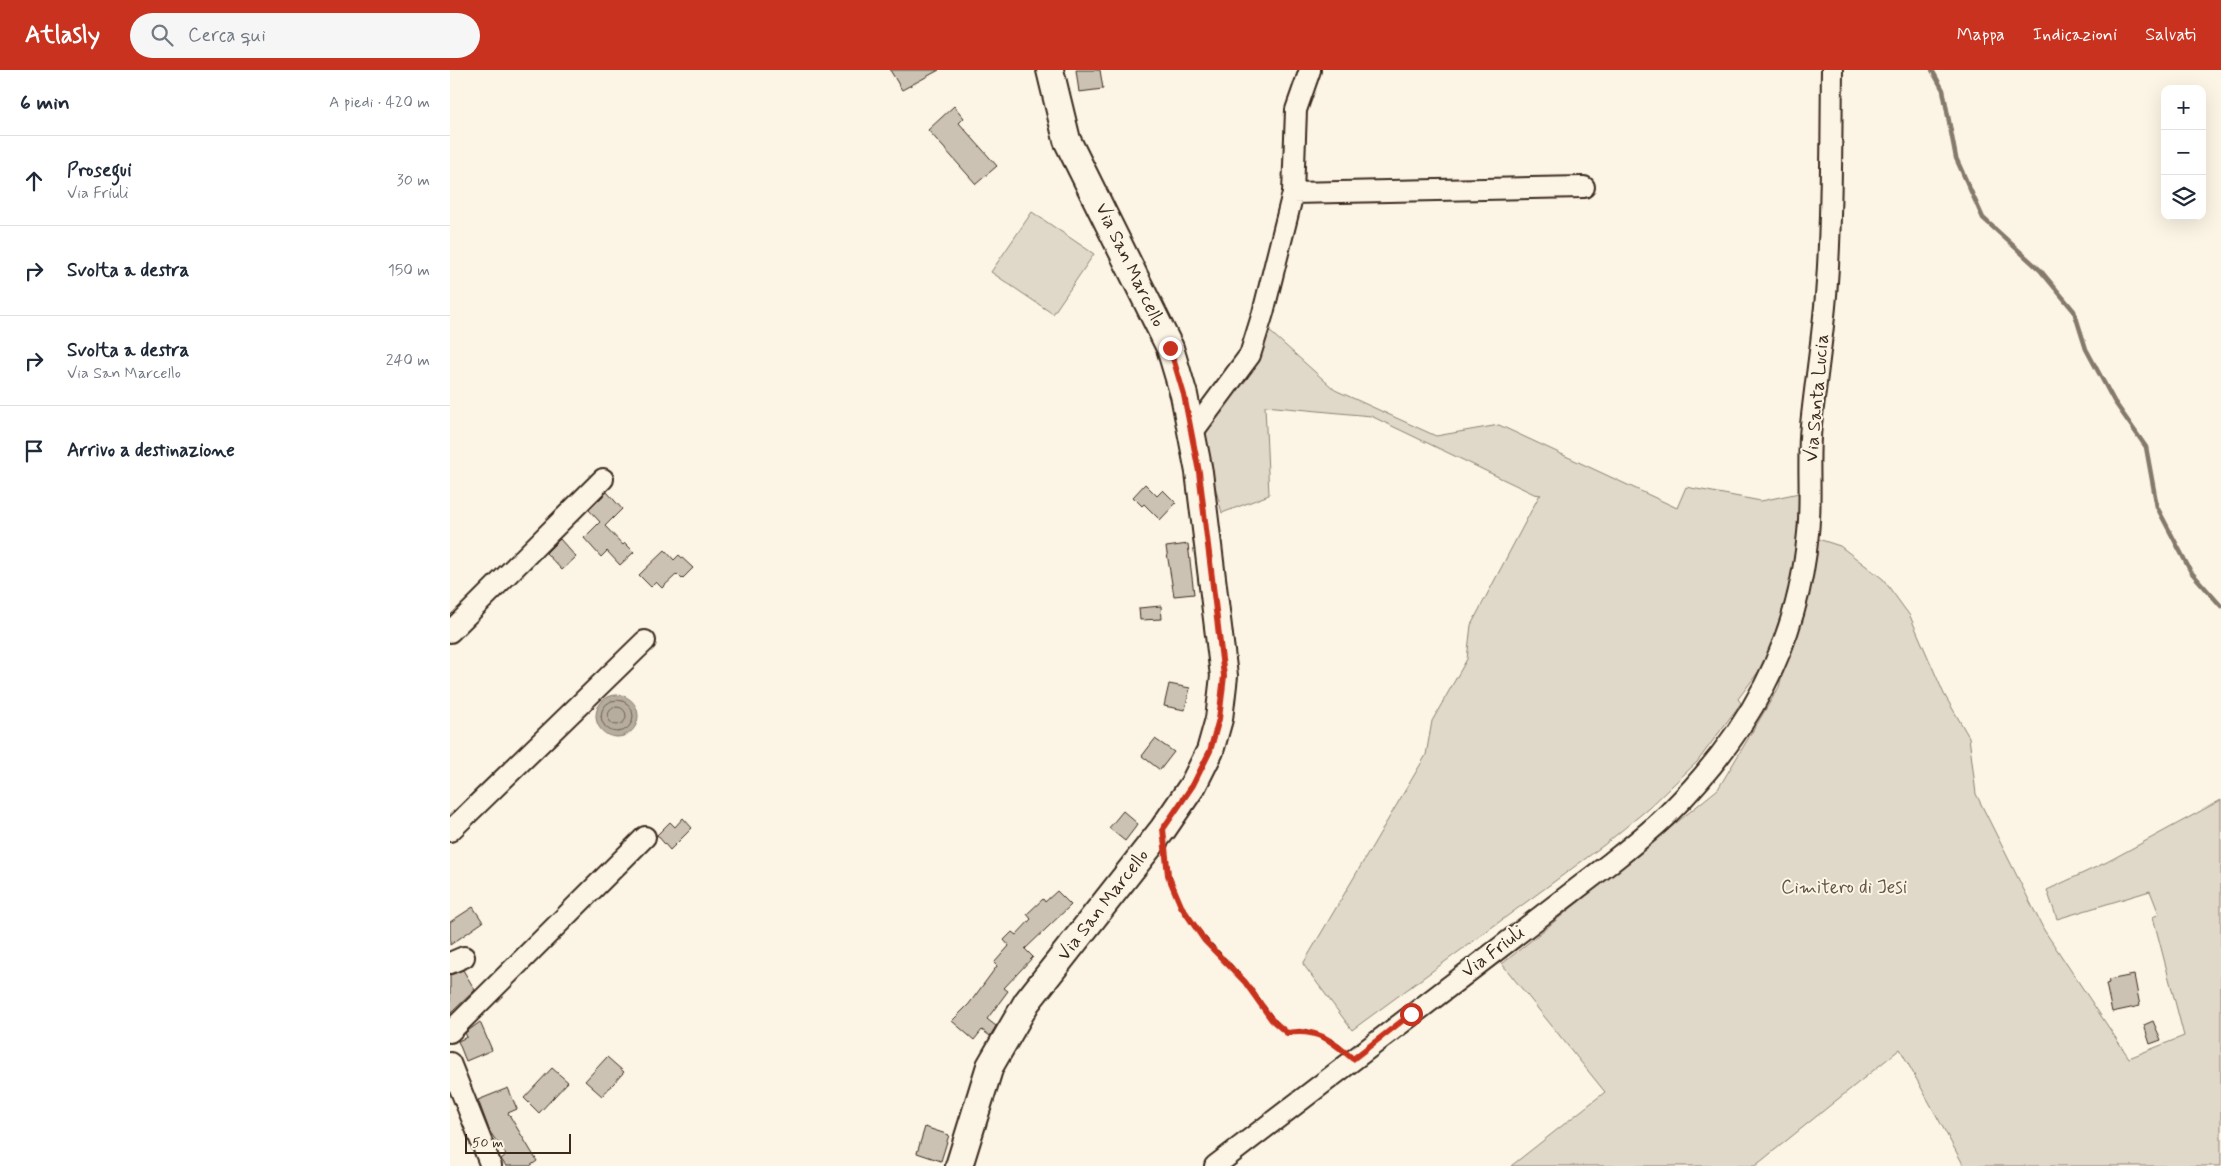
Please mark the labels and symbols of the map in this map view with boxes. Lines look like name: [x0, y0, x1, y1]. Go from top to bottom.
street label: Via San Marcello: [1089, 199, 1171, 331]
street label: Via Santa Lucia: [1799, 333, 1835, 463]
route end: [1159, 337, 1182, 360]
street label: Via San Marcello: [1052, 844, 1154, 966]
park label: Cimitero di Jesi: [1781, 875, 1907, 900]
street label: Via Friuli: [1456, 920, 1530, 984]
route start: [1400, 1003, 1423, 1026]
scale bar: [465, 1131, 571, 1154]

